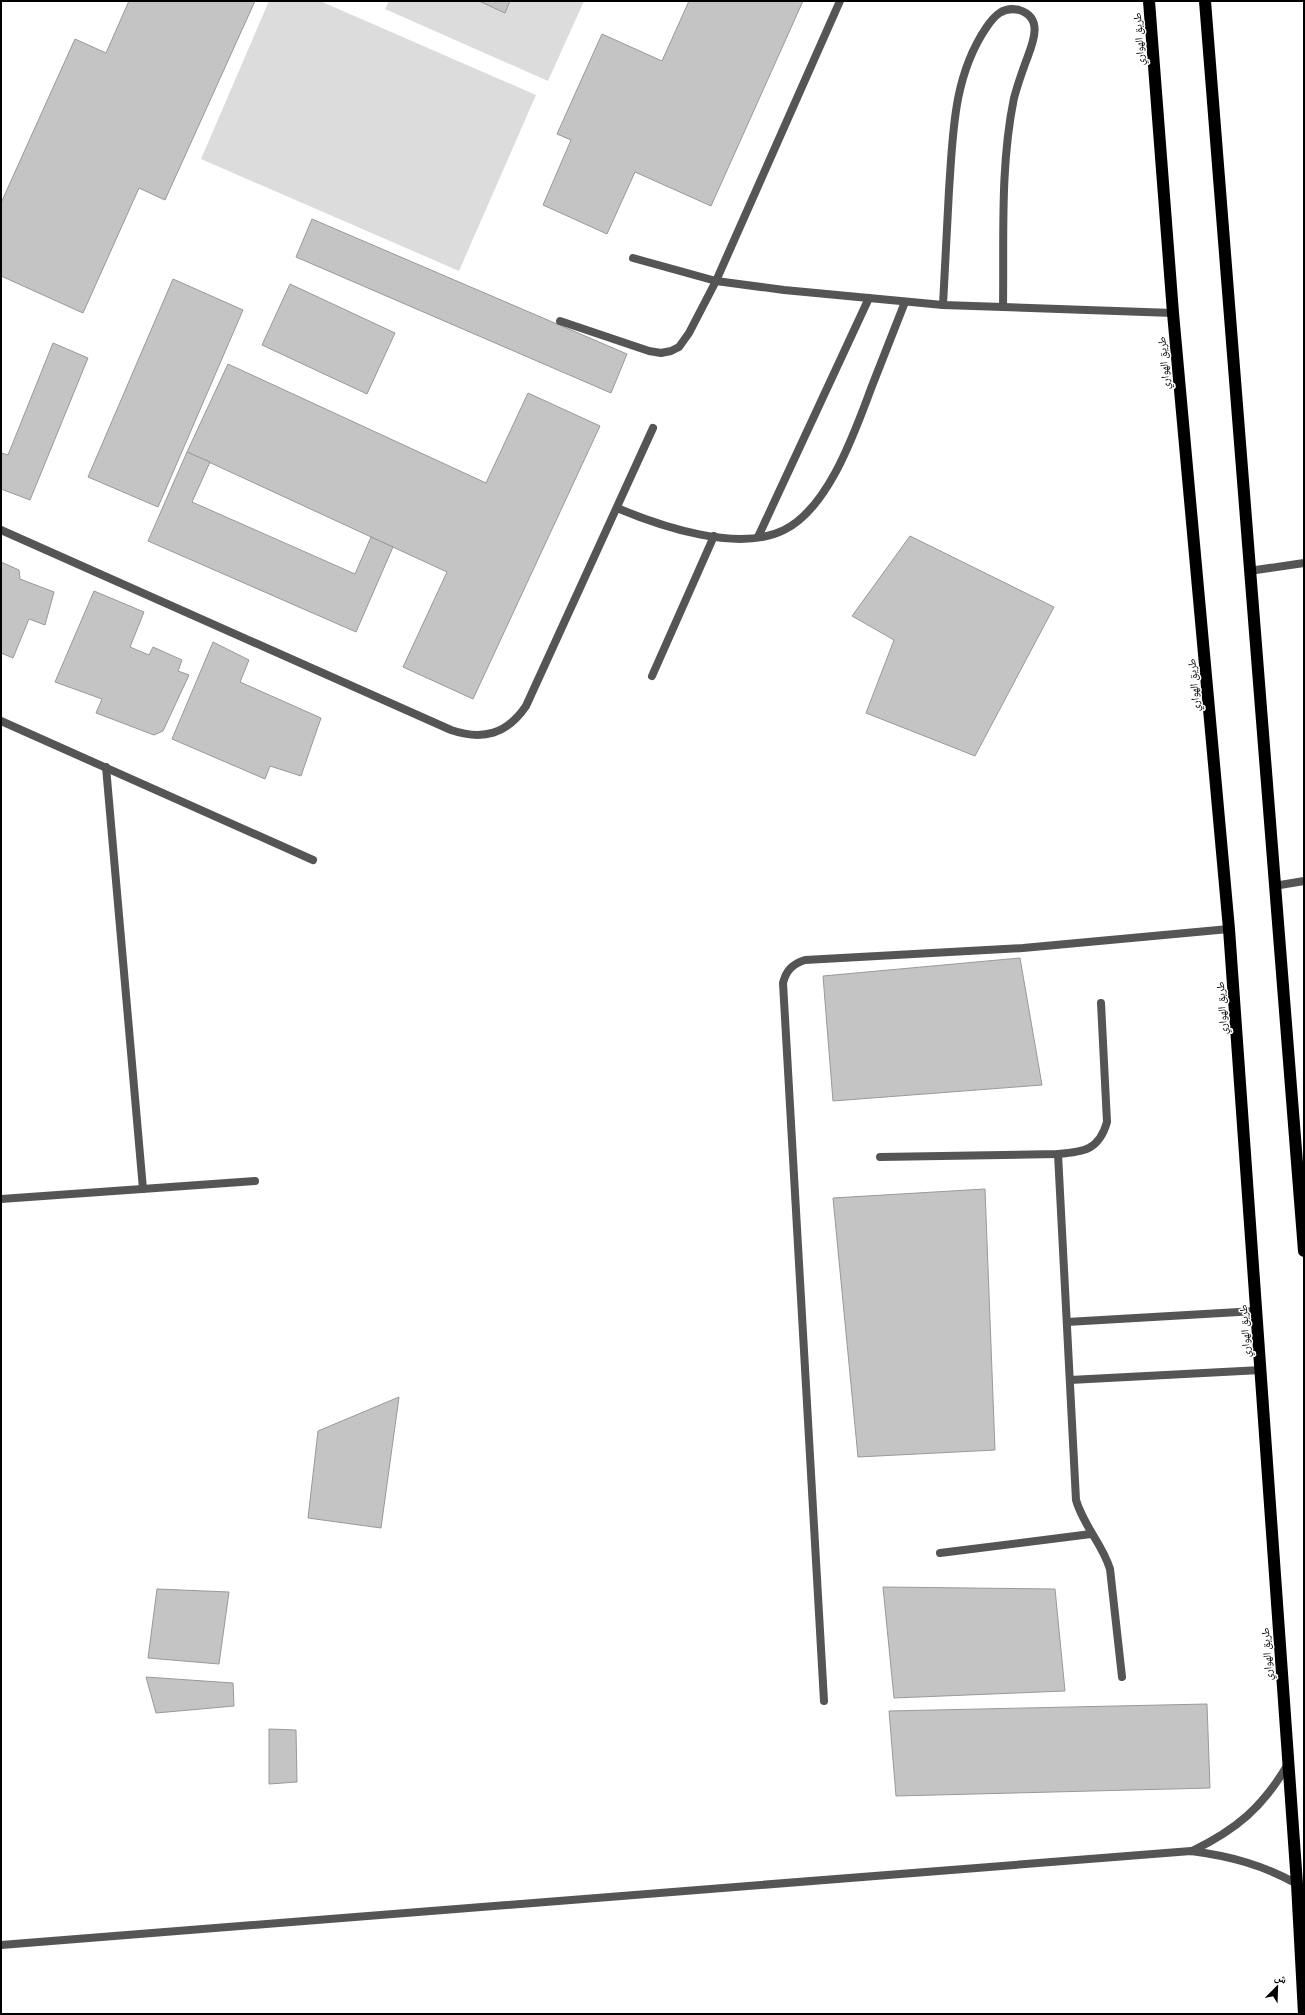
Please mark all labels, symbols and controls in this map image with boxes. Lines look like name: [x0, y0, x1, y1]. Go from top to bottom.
street label: طريق الهواري: [1131, 12, 1149, 66]
street label: طريق الهواري: [1155, 336, 1175, 390]
street label: طريق الهواري: [1185, 658, 1205, 712]
street label: طريق الهواري: [1214, 981, 1232, 1035]
street label: طريق الهواري: [1237, 1304, 1255, 1358]
street label: طريق الهواري: [1259, 1627, 1277, 1681]
north arrow: [1257, 1967, 1297, 2007]
text: ش: [1272, 1970, 1289, 1988]

